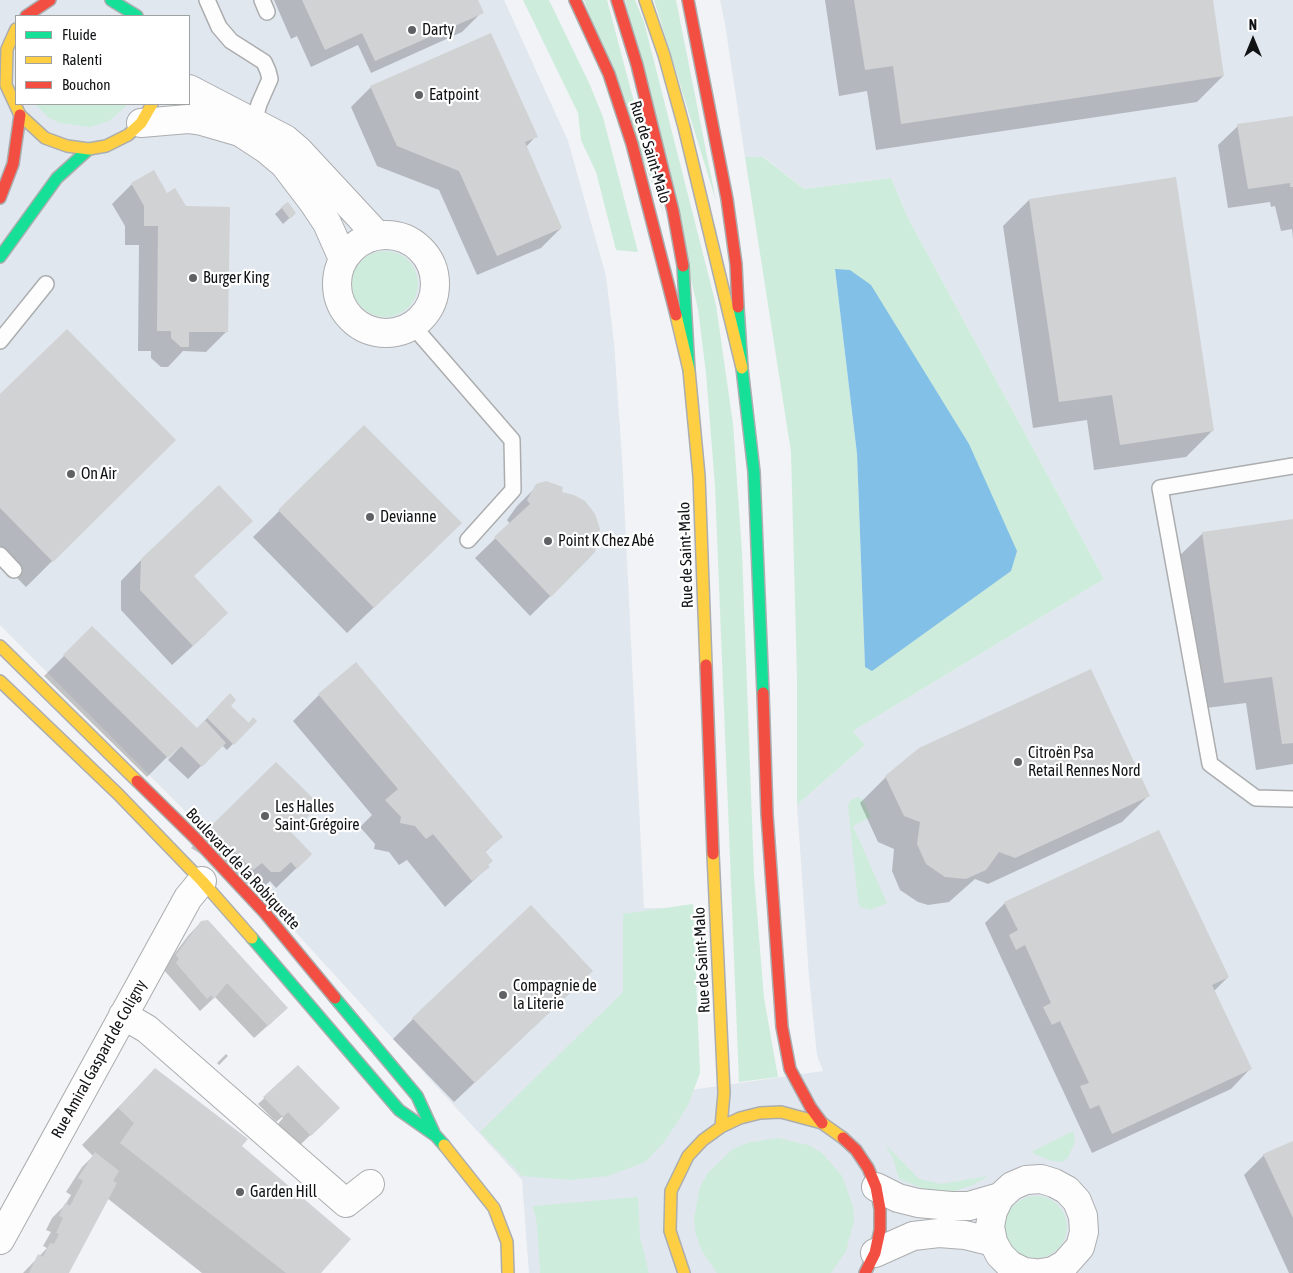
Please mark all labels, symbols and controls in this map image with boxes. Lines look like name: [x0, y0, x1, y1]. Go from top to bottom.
legend: [15, 15, 190, 105]
north arrow: [1228, 15, 1278, 65]
text: N: [1249, 17, 1257, 33]
place label: Darty: [422, 20, 454, 40]
marker: Darty: [406, 24, 418, 36]
text: Fluide: [62, 26, 97, 43]
text: Ralenti: [62, 51, 102, 68]
text: Bouchon: [62, 76, 111, 93]
place label: Eatpoint: [429, 85, 479, 105]
marker: Eatpoint: [413, 89, 425, 101]
street label: Rue de Saint-Malo: [625, 98, 675, 206]
place label: Burger King: [203, 268, 269, 288]
marker: Burger King: [187, 272, 199, 284]
place label: On Air: [81, 464, 117, 484]
marker: On Air: [65, 468, 77, 480]
street label: Rue de Saint-Malo: [675, 502, 697, 608]
place label: Devianne: [380, 507, 437, 527]
marker: Devianne: [364, 511, 376, 523]
place label: Point K Chez Abé: [558, 531, 654, 551]
marker: Point K Chez Abé: [542, 535, 554, 547]
place label: Citroën Psa Retail Rennes Nord: [1028, 743, 1141, 781]
marker: Citroën Psa Retail Rennes Nord: [1012, 756, 1024, 768]
place label: Les Halles Saint-Grégoire: [275, 797, 359, 835]
street label: Boulevard de la Robiquette: [182, 804, 304, 934]
marker: Les Halles Saint-Grégoire: [259, 810, 271, 822]
street label: Rue de Saint-Malo: [690, 906, 714, 1014]
street label: Rue Amiral Gaspard de Coligny: [47, 976, 151, 1142]
place label: Compagnie de la Literie: [513, 976, 597, 1014]
marker: Compagnie de la Literie: [497, 989, 509, 1001]
place label: Garden Hill: [250, 1182, 317, 1202]
marker: Garden Hill: [234, 1186, 246, 1198]

